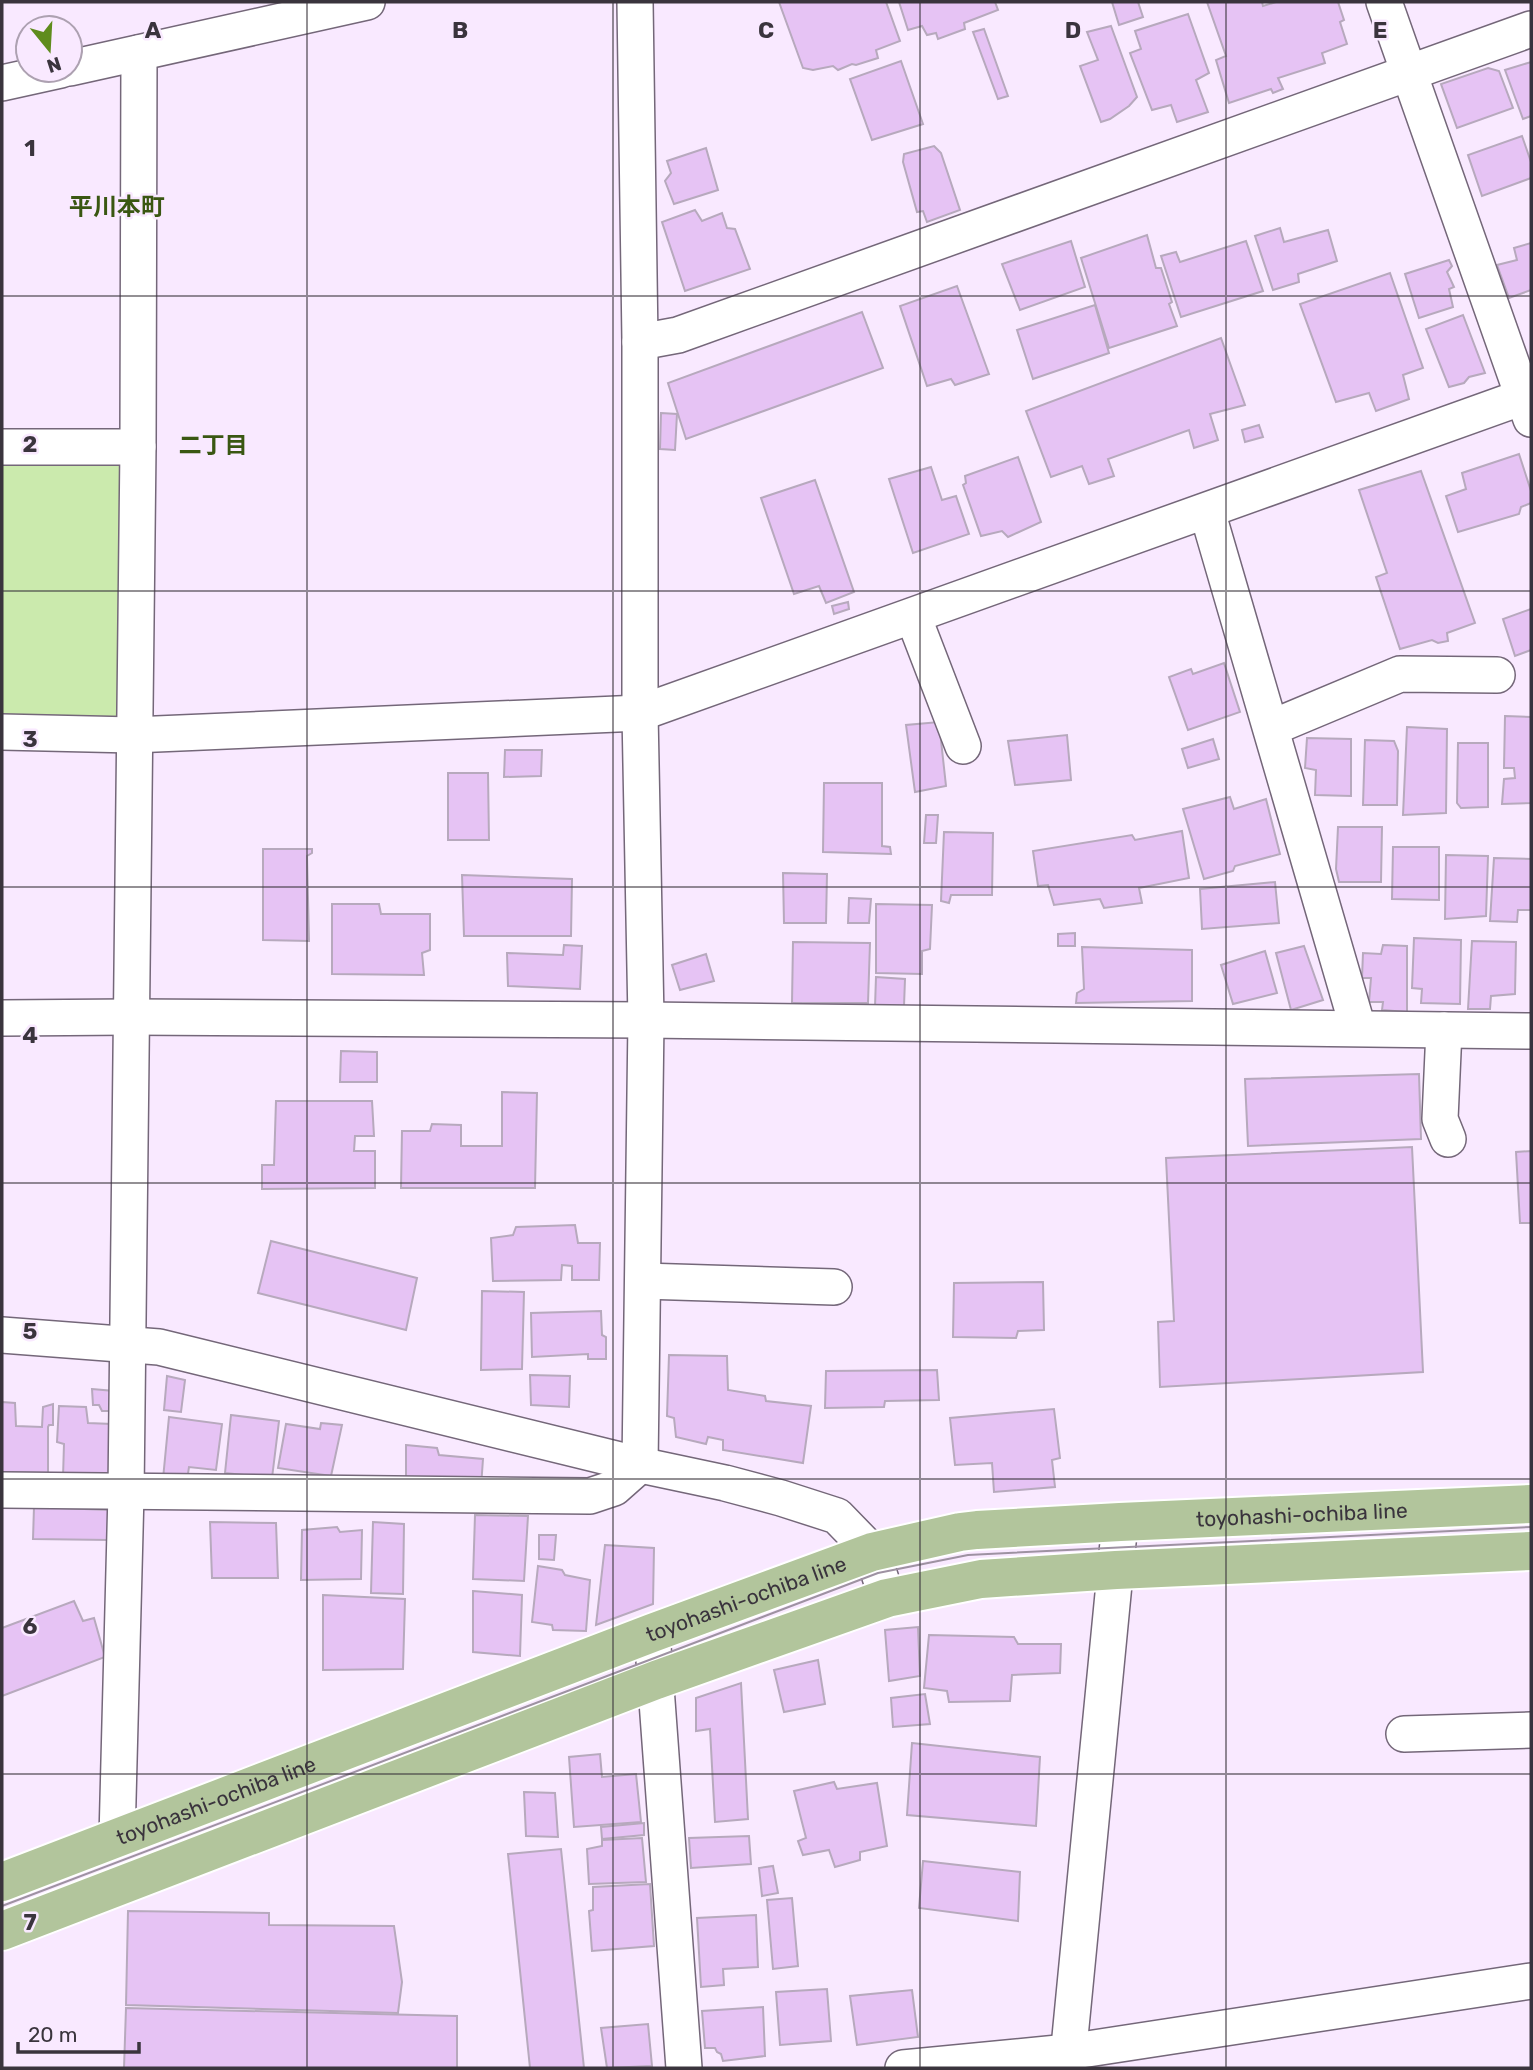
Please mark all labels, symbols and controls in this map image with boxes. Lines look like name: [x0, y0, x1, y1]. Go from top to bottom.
north arrow: [14, 14, 84, 84]
text: A: [145, 16, 162, 44]
text: B: [452, 16, 468, 44]
text: C: [758, 16, 774, 44]
text: D: [1065, 16, 1081, 44]
text: E: [1373, 16, 1387, 44]
text: N: [44, 52, 64, 78]
text: 1: [24, 134, 36, 162]
district label: 平川本町: [69, 193, 165, 221]
text: 2: [23, 430, 37, 458]
district label: 二丁目: [179, 431, 248, 459]
text: 3: [22, 725, 38, 753]
text: 4: [22, 1021, 38, 1049]
text: 5: [23, 1317, 38, 1345]
street label: toyohashi-ochiba line: [1195, 1497, 1408, 1531]
street label: toyohashi-ochiba line: [642, 1550, 849, 1647]
text: 6: [23, 1612, 38, 1640]
street label: toyohashi-ochiba line: [112, 1751, 319, 1850]
text: 7: [23, 1908, 37, 1936]
scale bar: [18, 2010, 138, 2054]
text: 20 m: [28, 2022, 77, 2047]

